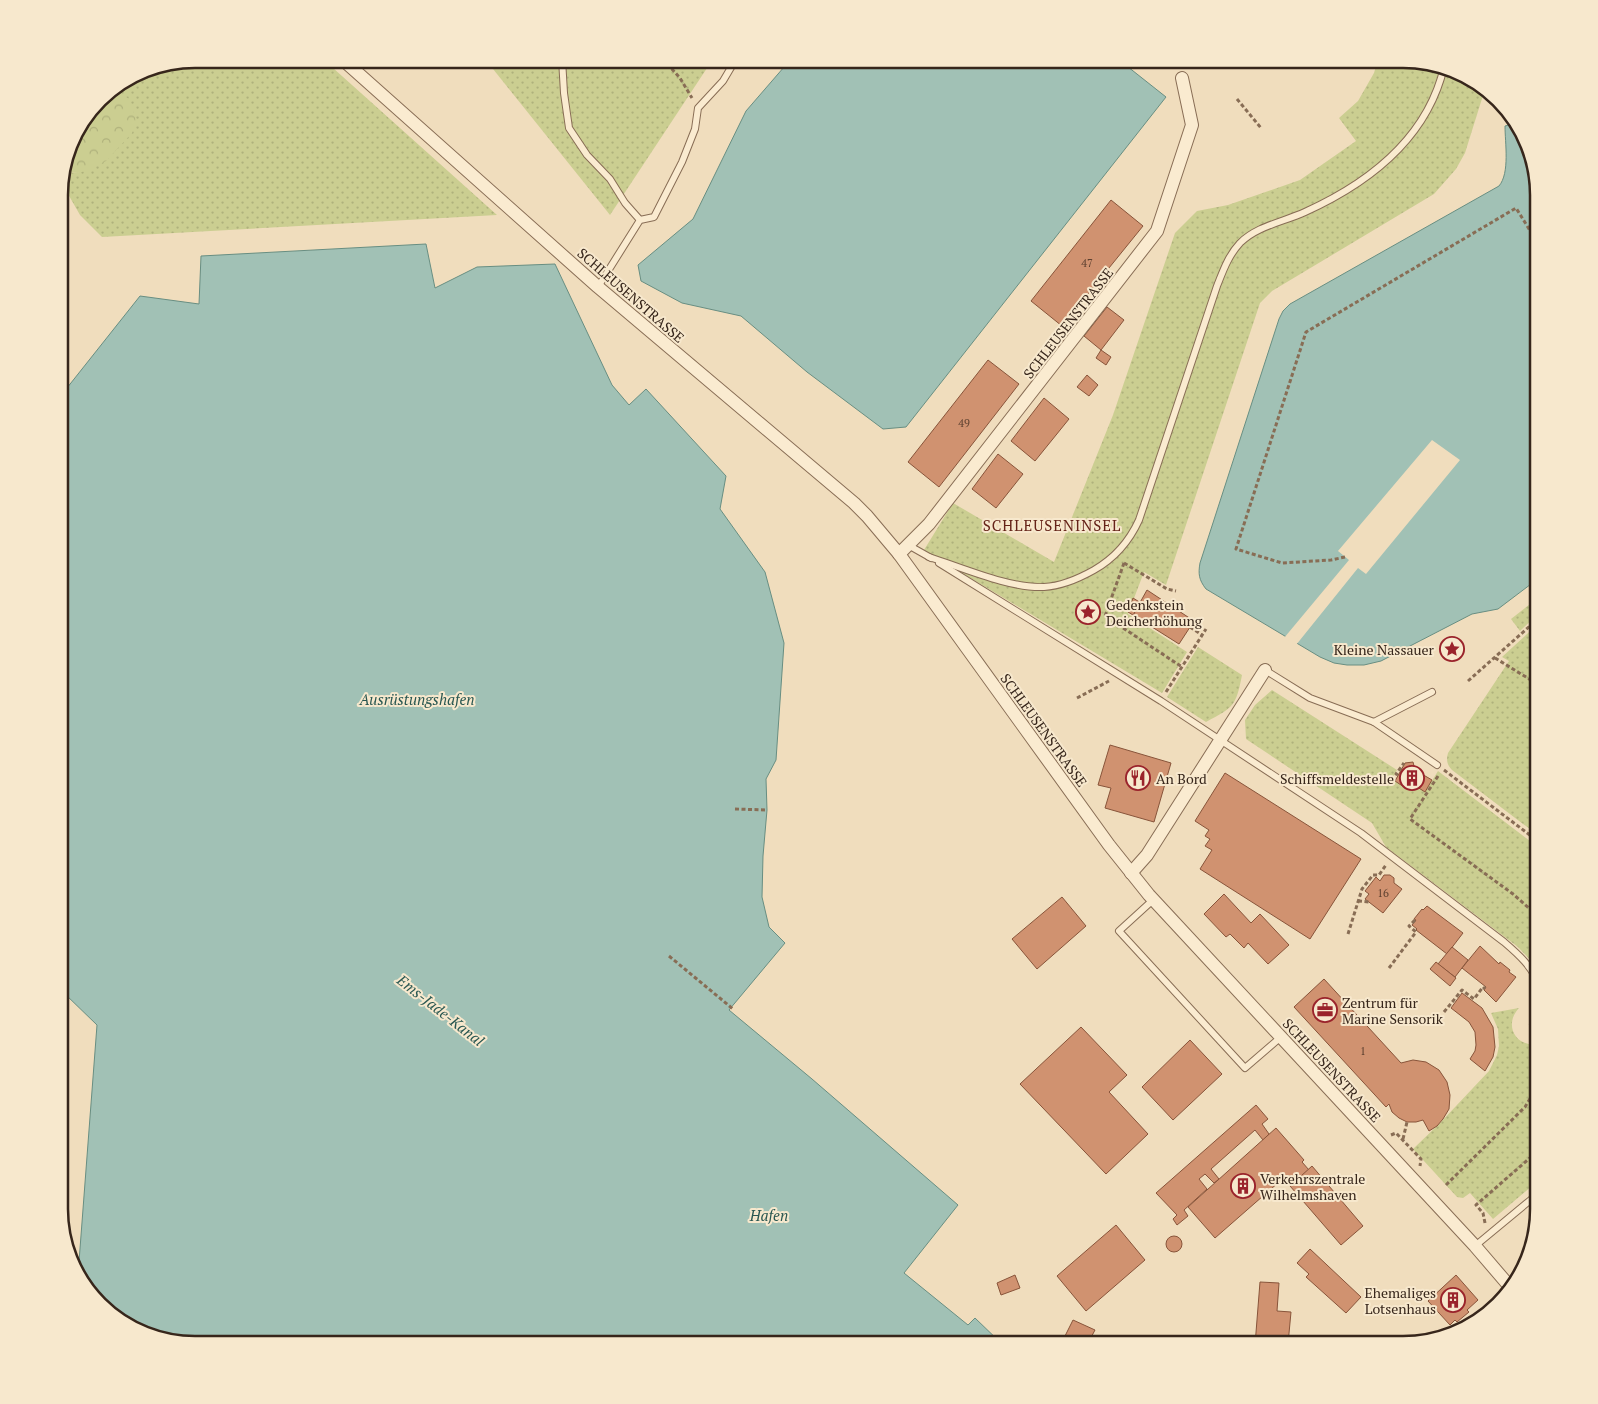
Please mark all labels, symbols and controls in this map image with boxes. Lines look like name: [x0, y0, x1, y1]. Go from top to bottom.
street label: SCHLEUSENSTRASSE: [574, 243, 688, 347]
house number: 47: [1081, 256, 1093, 270]
street label: SCHLEUSENSTRASSE: [1019, 264, 1117, 382]
house number: 49: [958, 416, 970, 430]
district label: SCHLEUSENINSEL: [983, 515, 1121, 535]
place label: Gedenkstein Deicherhöhung: [1106, 595, 1203, 630]
place icon: Gedenkstein Deicherhöhung: [1075, 599, 1101, 625]
place icon: Kleine Nassauer: [1439, 636, 1465, 662]
place label: Kleine Nassauer: [1334, 640, 1435, 659]
street label: SCHLEUSENSTRASSE: [996, 670, 1092, 790]
water label: Ausrüstungshafen: [358, 689, 475, 709]
restaurant icon: An Bord: [1125, 765, 1151, 791]
building icon: Schiffsmeldestelle: [1399, 765, 1425, 791]
place label: An Bord: [1156, 769, 1207, 788]
place label: Schiffsmeldestelle: [1280, 769, 1394, 788]
house number: 16: [1377, 886, 1389, 900]
water label: Ems-Jade-Kanal: [393, 969, 489, 1051]
place label: Zentrum für Marine Sensorik: [1342, 993, 1444, 1028]
office icon: Zentrum für Marine Sensorik: [1312, 997, 1338, 1023]
street label: SCHLEUSENSTRASSE: [1279, 1014, 1385, 1126]
house number: 1: [1360, 1044, 1366, 1058]
place label: Verkehrszentrale Wilhelmshaven: [1260, 1169, 1365, 1204]
building icon: Verkehrszentrale Wilhelmshaven: [1230, 1173, 1256, 1199]
water label: Hafen: [749, 1205, 788, 1225]
place label: Ehemaliges Lotsenhaus: [1365, 1283, 1436, 1318]
building icon: Ehemaliges Lotsenhaus: [1440, 1287, 1466, 1313]

